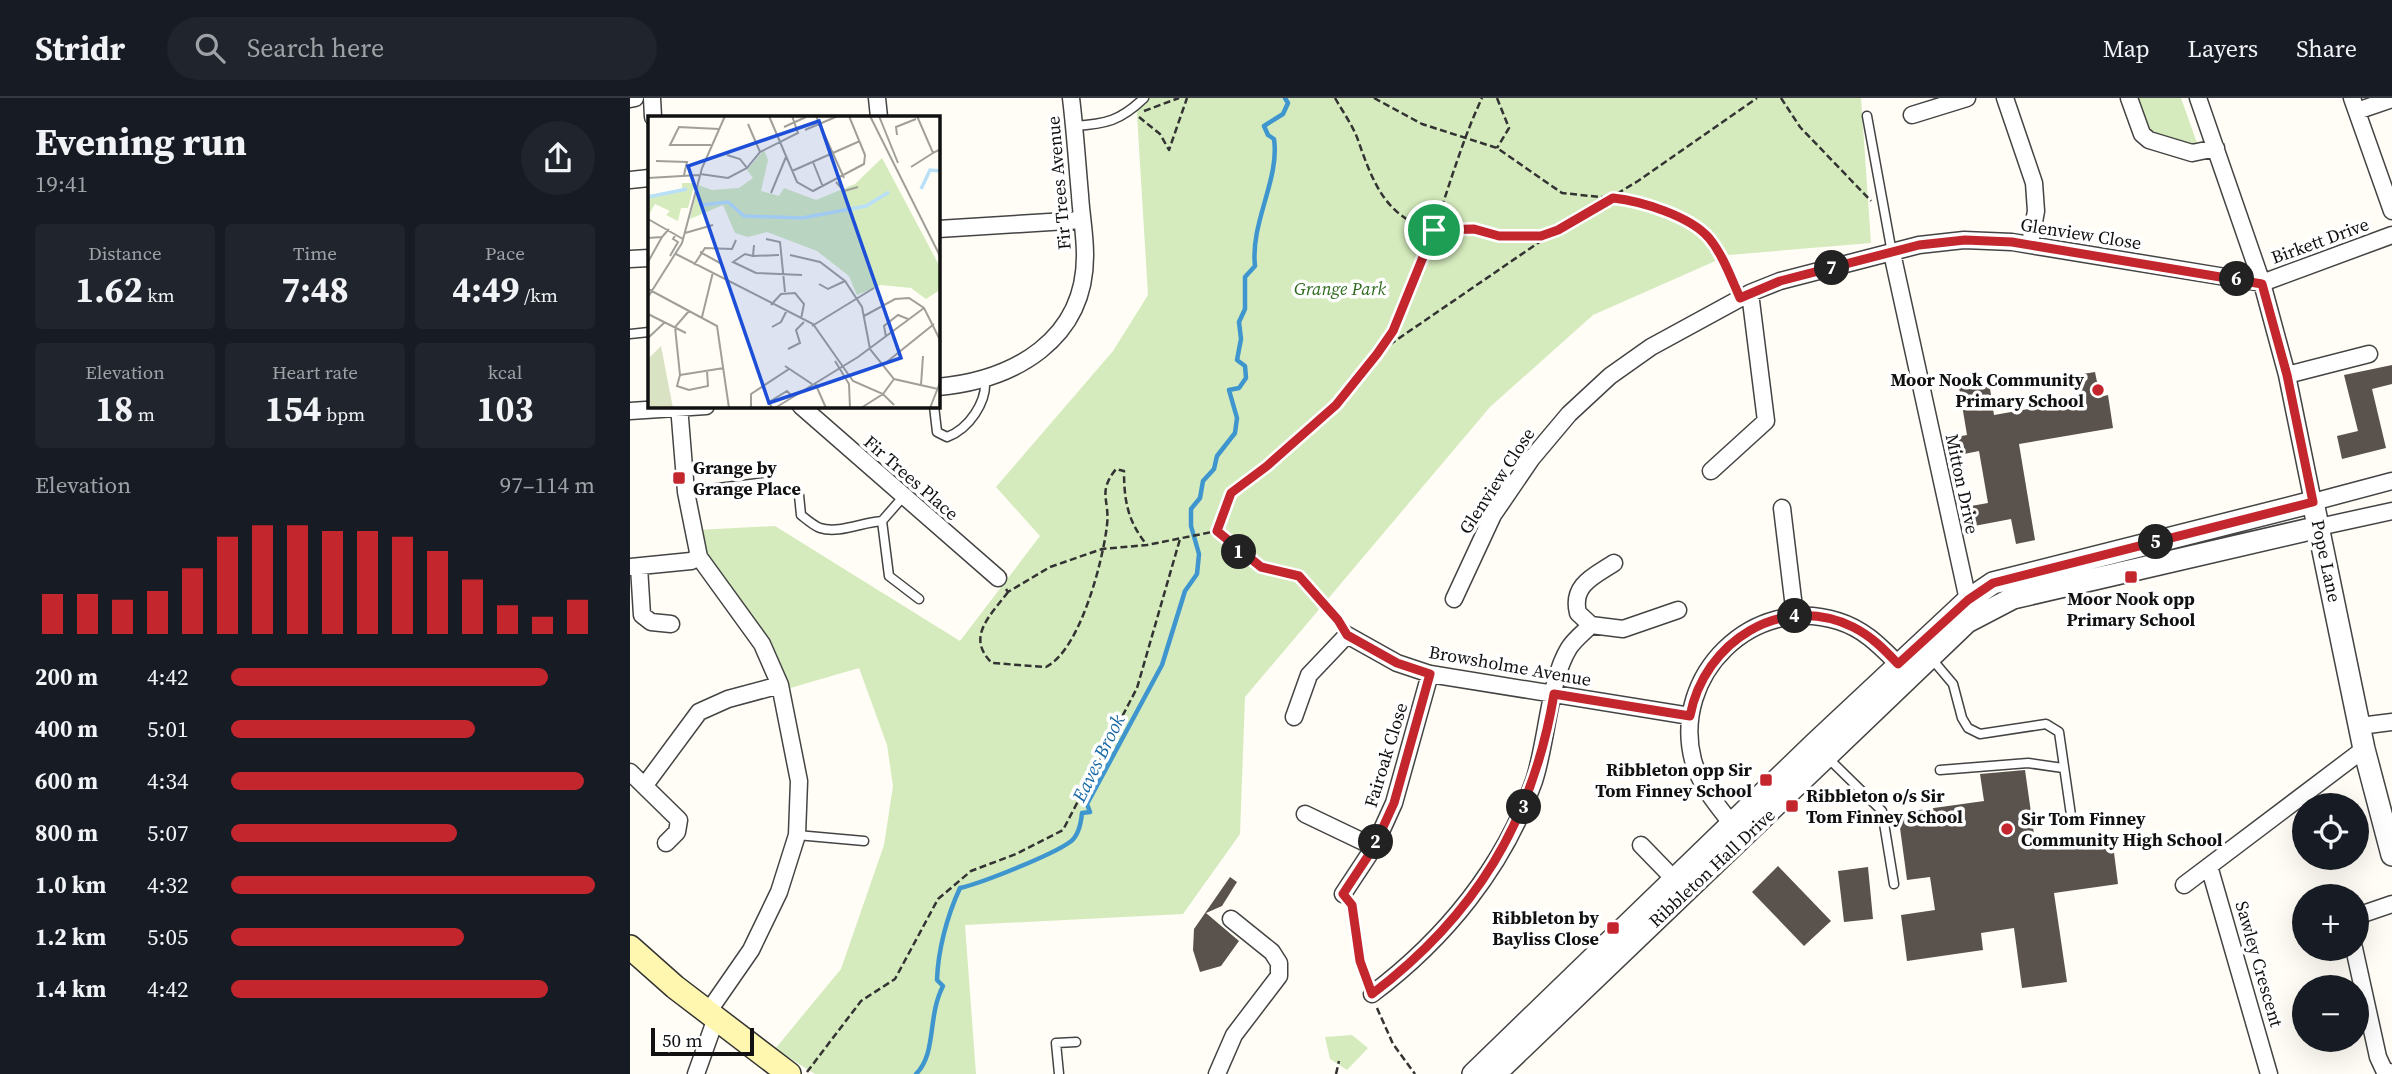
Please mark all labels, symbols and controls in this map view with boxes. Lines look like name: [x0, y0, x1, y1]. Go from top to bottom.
search box: [167, 17, 657, 80]
text: Stridr: [35, 26, 125, 71]
icon: search: [191, 29, 229, 67]
text: Search here: [247, 30, 384, 66]
text: Map: [2103, 32, 2150, 65]
text: Layers: [2188, 32, 2258, 65]
text: Share: [2296, 32, 2357, 65]
street label: Fir Trees Avenue: [1040, 115, 1077, 251]
text: Evening run: [35, 116, 247, 168]
inset map: [648, 116, 940, 408]
button: share: [521, 121, 595, 195]
text: 19:41: [35, 168, 88, 200]
pin: [1404, 200, 1464, 260]
icon: arrive: [1415, 211, 1453, 249]
street label: Birkett Drive: [2268, 211, 2372, 270]
street label: Glenview Close: [2019, 212, 2143, 255]
text: Distance: [88, 240, 162, 266]
text: Time: [293, 240, 337, 266]
text: Pace: [485, 240, 525, 266]
pin: 7: [1814, 250, 1850, 286]
text: 7: [1826, 254, 1837, 280]
pin: 6: [2220, 262, 2254, 296]
text: 6: [2231, 265, 2242, 291]
text: 1.62: [75, 266, 143, 314]
text: 7:48: [281, 266, 349, 314]
text: 4:49: [452, 266, 520, 314]
park label: Grange Park: [1294, 276, 1387, 301]
text: km: [143, 282, 175, 308]
text: /km: [520, 282, 558, 308]
text: Elevation: [85, 359, 165, 385]
text: Heart rate: [272, 359, 358, 385]
text: kcal: [488, 359, 522, 385]
place label: Moor Nook Community Primary School: [1890, 367, 2084, 413]
marker: Moor Nook Community Primary School: [2090, 382, 2106, 398]
text: 18: [95, 385, 133, 433]
text: 154: [265, 385, 322, 433]
text: 103: [477, 385, 533, 433]
text: m: [133, 401, 155, 427]
text: bpm: [322, 401, 365, 427]
street label: Glenview Close: [1453, 423, 1540, 539]
street label: Fir Trees Place: [859, 429, 964, 526]
street label: Mitton Drive: [1940, 431, 1985, 536]
place label: Grange by Grange Place: [693, 455, 801, 501]
text: Elevation: [35, 469, 131, 501]
text: 97–114 m: [500, 469, 595, 501]
marker: Grange by Grange Place: [671, 470, 687, 486]
street label: Pope Lane: [2306, 517, 2347, 604]
pin: 5: [2138, 524, 2174, 560]
text: 5: [2150, 528, 2161, 554]
pin: 1: [1222, 534, 1256, 570]
text: 1: [1233, 538, 1244, 564]
marker: Moor Nook opp Primary School: [2123, 569, 2139, 585]
place label: Moor Nook opp Primary School: [2067, 586, 2196, 632]
pin: 4: [1778, 598, 1812, 634]
text: 4: [1789, 602, 1800, 628]
street label: Browsholme Avenue: [1427, 639, 1593, 692]
text: 200 m: [35, 661, 98, 693]
text: 4:42: [147, 661, 188, 693]
street label: Fairoak Close: [1358, 699, 1413, 810]
water label: Eaves Brook: [1065, 710, 1130, 807]
text: 400 m: [35, 713, 98, 745]
text: 5:01: [147, 713, 188, 745]
place label: Ribbleton opp Sir Tom Finney School: [1595, 757, 1753, 803]
text: 600 m: [35, 765, 98, 797]
text: 4:34: [147, 765, 188, 797]
marker: Ribbleton opp Sir Tom Finney School: [1758, 772, 1774, 788]
place label: Ribbleton o/s Sir Tom Finney School: [1806, 783, 1963, 829]
pin: 3: [1506, 790, 1542, 824]
text: 3: [1518, 793, 1529, 819]
map controls: [2292, 793, 2369, 1052]
button: locate: [2292, 793, 2369, 870]
marker: Ribbleton o/s Sir Tom Finney School: [1784, 798, 1800, 814]
street label: Ribbleton Hall Drive: [1643, 803, 1780, 933]
place label: Sir Tom Finney Community High School: [2021, 806, 2223, 852]
text: 800 m: [35, 817, 98, 849]
text: 5:07: [147, 817, 188, 849]
marker: Sir Tom Finney Community High School: [1999, 821, 2015, 837]
pin: 2: [1358, 824, 1394, 860]
text: 2: [1370, 828, 1381, 854]
text: 1.0 km: [35, 869, 106, 901]
text: 4:32: [147, 869, 188, 901]
button: +: [2292, 884, 2369, 961]
street label: Sawley Crescent: [2230, 898, 2289, 1030]
place label: Ribbleton by Bayliss Close: [1492, 905, 1599, 951]
marker: Ribbleton by Bayliss Close: [1605, 920, 1621, 936]
text: 1.2 km: [35, 921, 106, 953]
text: 5:05: [147, 921, 188, 953]
text: 1.4 km: [35, 973, 106, 1005]
text: 4:42: [147, 973, 188, 1005]
button: −: [2292, 975, 2369, 1052]
scale bar: [651, 1025, 754, 1057]
text: 50 m: [662, 1027, 703, 1053]

